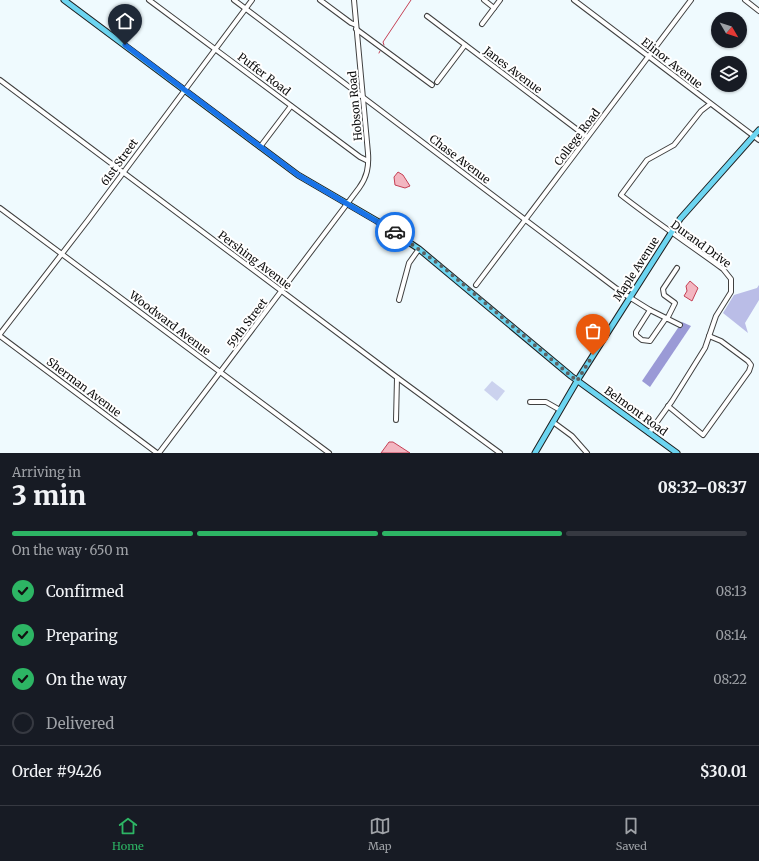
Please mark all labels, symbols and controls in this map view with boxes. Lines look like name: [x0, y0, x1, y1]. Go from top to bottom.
pin: [108, 4, 142, 45]
icon: home: [114, 10, 136, 32]
north arrow: [711, 12, 747, 48]
map controls: [711, 12, 747, 92]
street label: Elinor Avenue: [639, 35, 706, 91]
street label: Janes Avenue: [480, 43, 545, 97]
street label: Puffer Road: [235, 50, 293, 99]
button: layers: [711, 56, 747, 92]
street label: Hobson Road: [345, 70, 365, 142]
street label: College Road: [551, 106, 603, 168]
street label: Chase Avenue: [427, 132, 493, 187]
street label: 61st Street: [97, 135, 141, 188]
courier: [375, 212, 415, 252]
street label: Durand Drive: [668, 217, 734, 271]
icon: car: [384, 221, 406, 243]
street label: Pershing Avenue: [215, 228, 295, 292]
street label: Maple Avenue: [610, 234, 662, 304]
street label: Woodward Avenue: [126, 287, 214, 358]
street label: 59th Street: [224, 295, 271, 350]
pin: [576, 314, 610, 355]
icon: bag: [582, 320, 604, 342]
street label: Sherman Avenue: [44, 354, 124, 420]
street label: Belmont Road: [602, 383, 671, 439]
text: Arriving in: [12, 464, 81, 481]
text: 08:32–08:37: [658, 478, 747, 497]
text: 3 min: [12, 479, 86, 512]
text: On the way · 650 m: [12, 542, 129, 559]
icon: check: [12, 580, 34, 602]
text: Confirmed: [46, 582, 124, 601]
text: 08:13: [716, 583, 747, 600]
icon: check: [12, 624, 34, 646]
text: Preparing: [46, 626, 118, 645]
text: 08:14: [715, 627, 747, 644]
icon: check: [12, 668, 34, 690]
text: On the way: [46, 670, 127, 689]
text: 08:22: [713, 671, 747, 688]
text: Delivered: [46, 714, 114, 733]
text: Order #9426: [12, 762, 102, 781]
text: $30.01: [700, 762, 747, 781]
tab: Home: [112, 815, 144, 853]
tab: Map: [368, 815, 391, 853]
tab: Saved: [616, 815, 647, 853]

